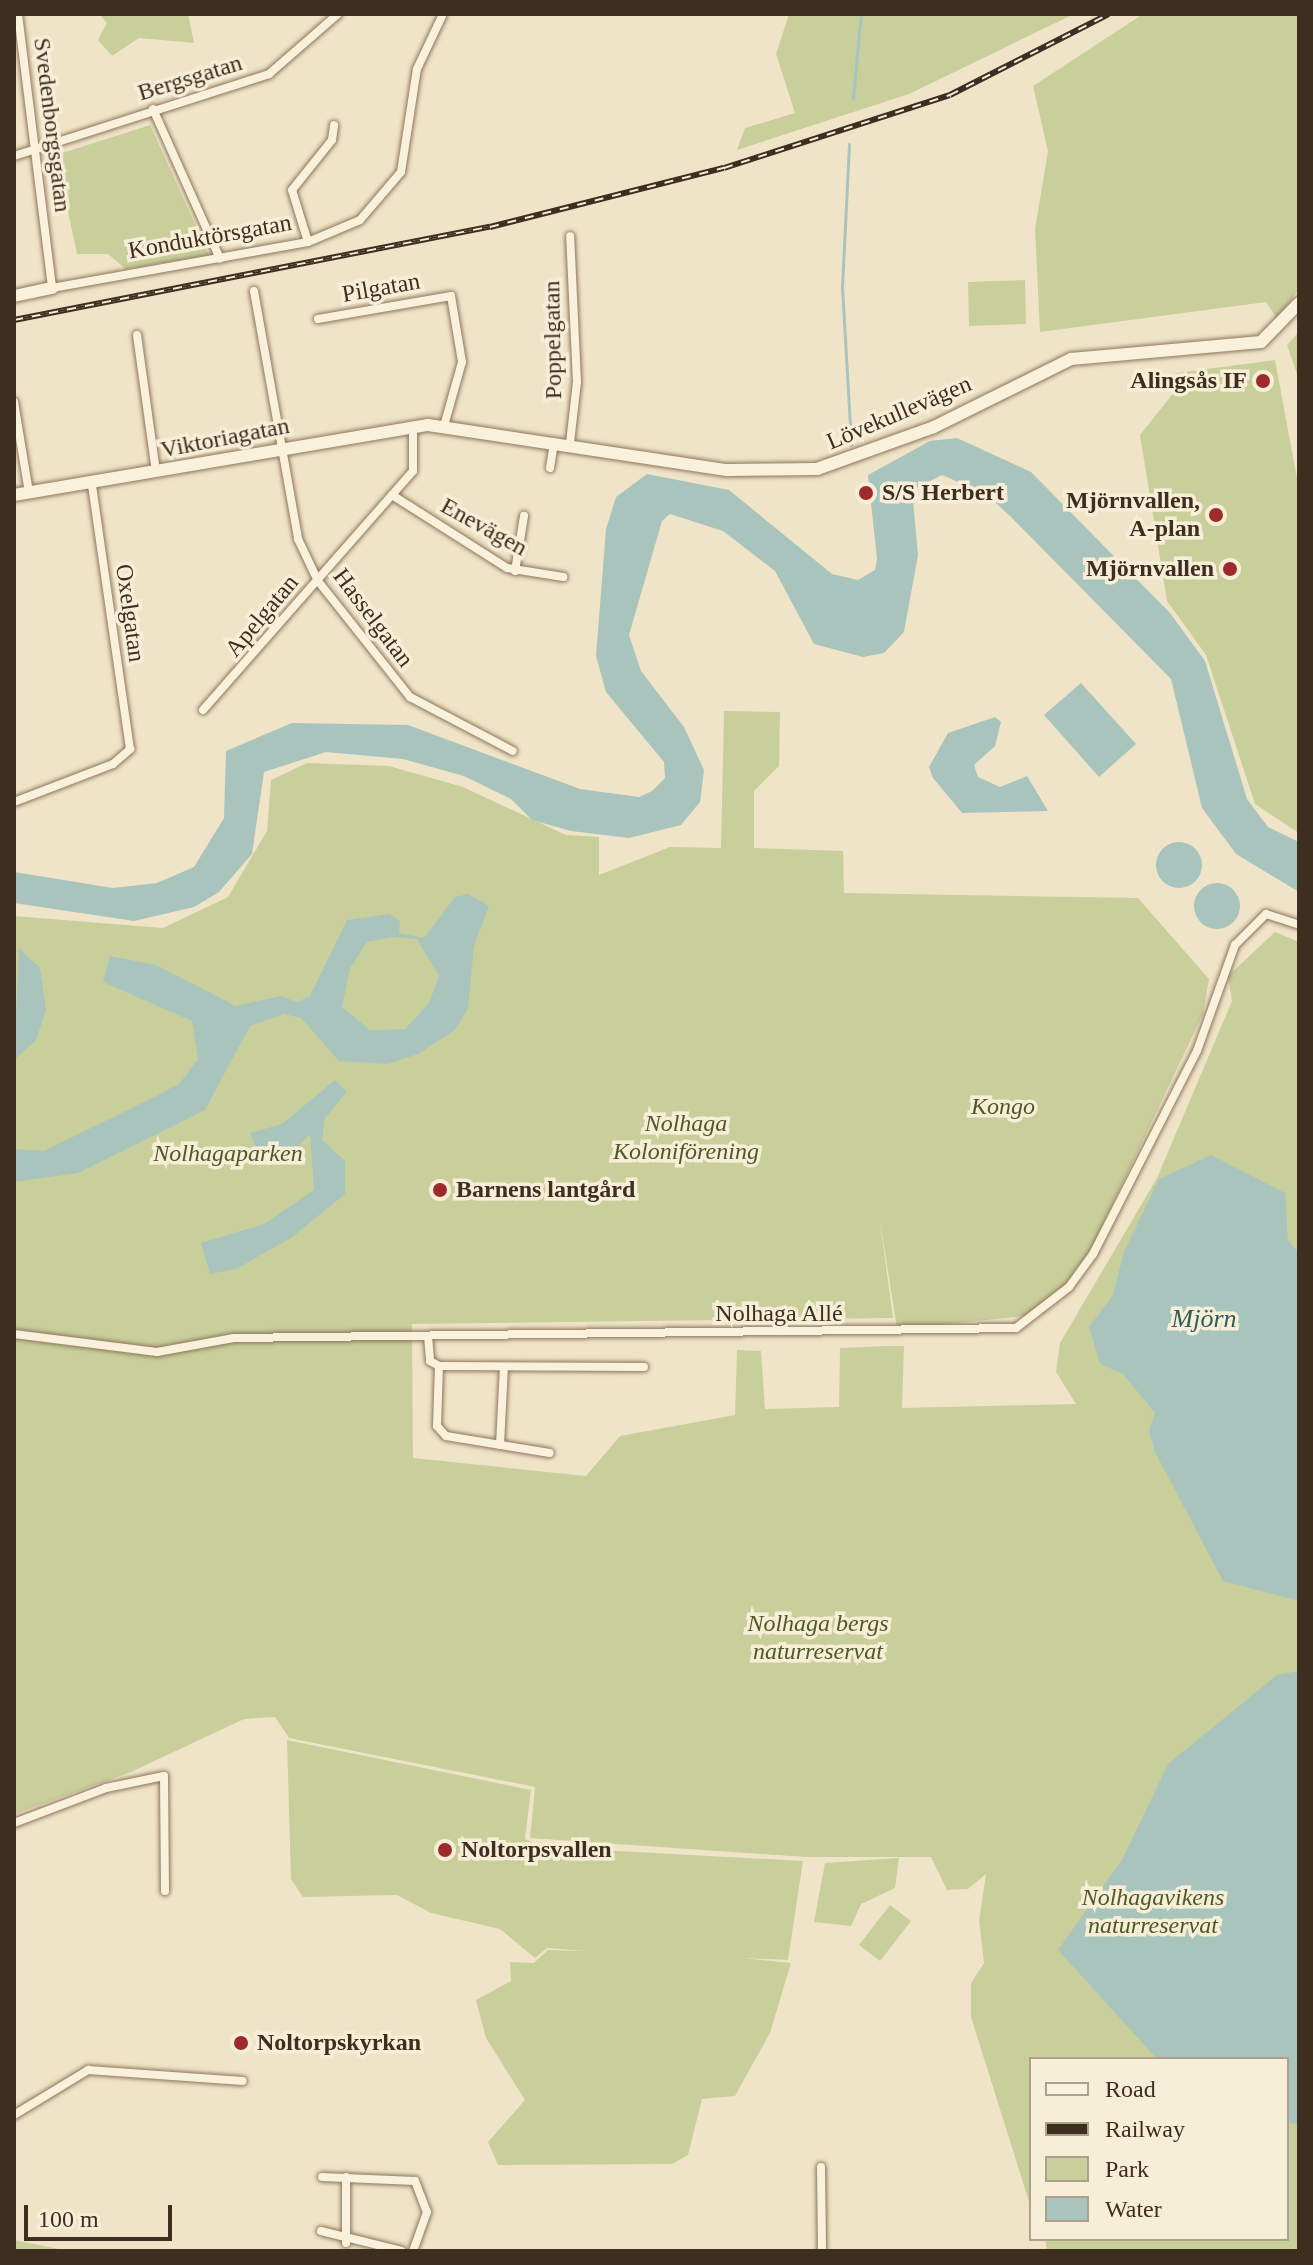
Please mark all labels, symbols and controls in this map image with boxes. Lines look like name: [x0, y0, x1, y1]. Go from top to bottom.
street label: Svedenborgsgatan: [27, 36, 77, 214]
street label: Bergsgatan: [134, 49, 246, 107]
street label: Konduktörsgatan: [126, 208, 294, 266]
street label: Pilgatan: [340, 267, 422, 309]
street label: Poppelgatan: [538, 280, 568, 400]
place label: Alingsås IF: [1130, 367, 1247, 395]
street label: Lövekullevägen: [822, 370, 976, 456]
marker: Alingsås IF: [1254, 372, 1272, 390]
street label: Viktoriagatan: [158, 411, 292, 465]
place label: S/S Herbert: [882, 479, 1004, 507]
marker: S/S Herbert: [857, 484, 875, 502]
place label: Mjörnvallen, A-plan: [1066, 487, 1200, 543]
street label: Enevägen: [436, 491, 532, 563]
marker: Mjörnvallen, A-plan: [1207, 506, 1225, 524]
place label: Mjörnvallen: [1086, 555, 1214, 583]
marker: Mjörnvallen: [1221, 560, 1239, 578]
street label: Oxelgatan: [109, 562, 151, 664]
street label: Hasselgatan: [327, 563, 419, 673]
street label: Apelgatan: [219, 569, 305, 663]
park label: Kongo: [971, 1093, 1035, 1121]
park label: Nolhaga Koloniförening: [613, 1110, 759, 1166]
park label: Nolhagaparken: [153, 1140, 303, 1168]
place label: Barnens lantgård: [456, 1176, 635, 1204]
marker: Barnens lantgård: [431, 1181, 449, 1199]
street label: Nolhaga Allé: [715, 1300, 843, 1328]
water label: Mjörn: [1172, 1303, 1236, 1335]
park label: Nolhaga bergs naturreservat: [747, 1610, 889, 1666]
place label: Noltorpsvallen: [461, 1836, 612, 1864]
marker: Noltorpsvallen: [436, 1841, 454, 1859]
park label: Nolhagavikens naturreservat: [1082, 1884, 1224, 1940]
place label: Noltorpskyrkan: [257, 2029, 421, 2057]
marker: Noltorpskyrkan: [232, 2034, 250, 2052]
legend: [1029, 2057, 1289, 2241]
text: Road: [1105, 2076, 1156, 2102]
text: Railway: [1105, 2116, 1185, 2142]
text: Park: [1105, 2156, 1149, 2182]
scale bar: [28, 2189, 176, 2239]
text: Water: [1105, 2196, 1162, 2222]
text: 100 m: [38, 2206, 99, 2232]

